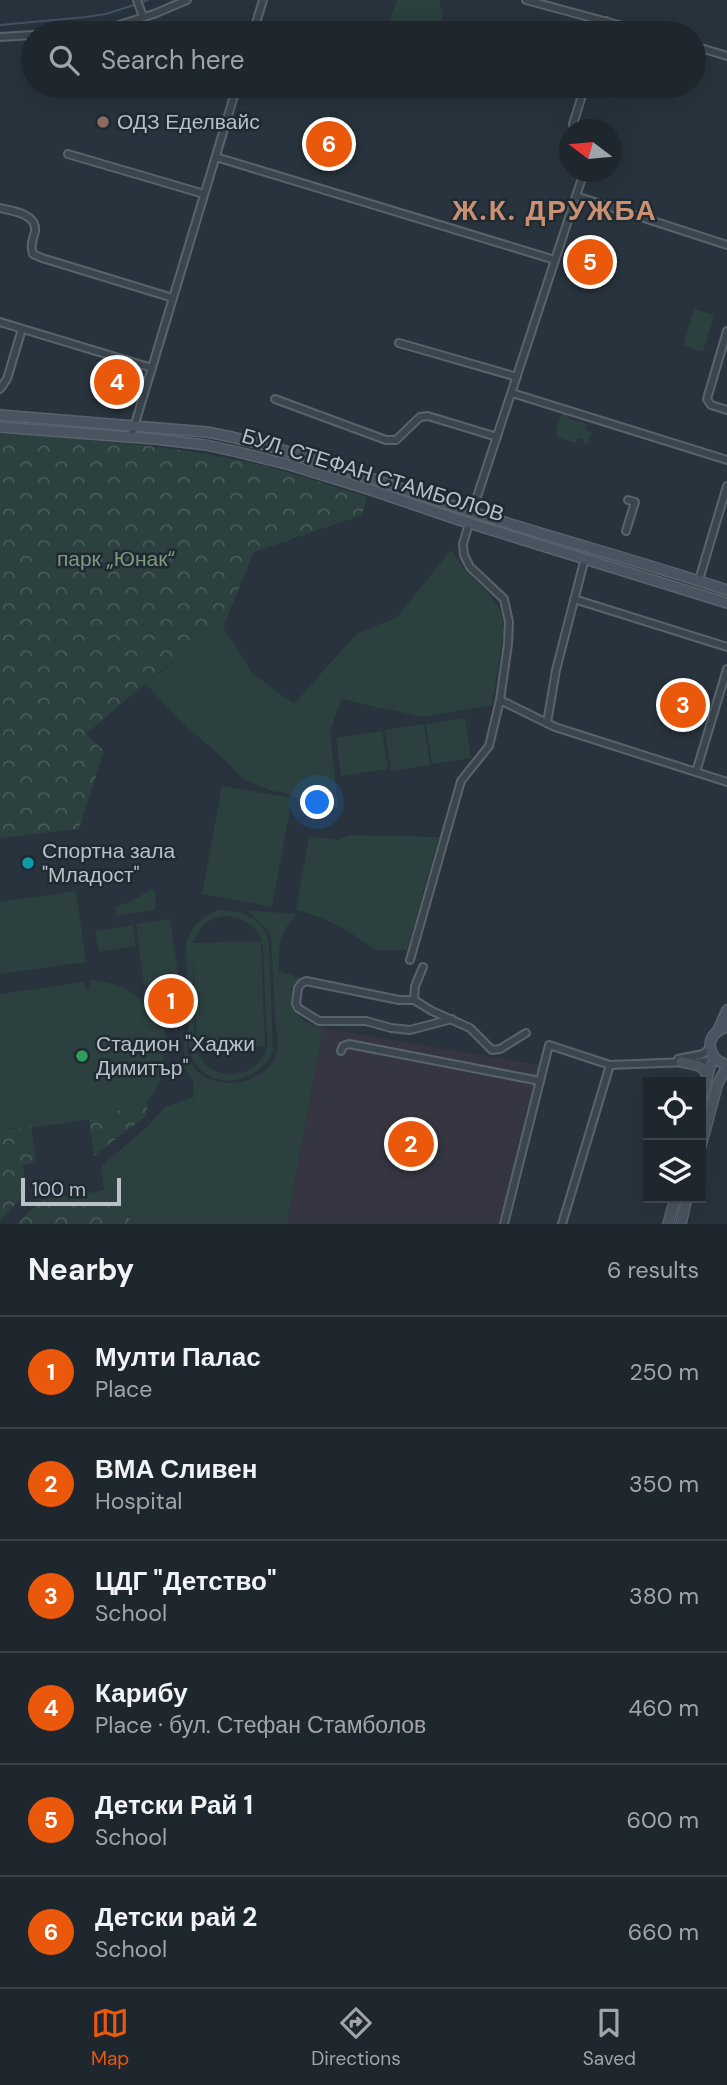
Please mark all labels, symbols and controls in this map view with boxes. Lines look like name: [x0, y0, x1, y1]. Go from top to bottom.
search box: [21, 21, 706, 98]
icon: search: [45, 41, 83, 79]
text: Search here: [101, 43, 244, 77]
place label: ОДЗ Еделвайс: [117, 108, 260, 136]
marker: ОДЗ Еделвайс: [95, 114, 111, 130]
pin: 6: [306, 118, 352, 170]
north arrow: [559, 119, 622, 182]
district label: Ж.К. ДРУЖБА: [451, 192, 658, 229]
pin: 5: [567, 236, 613, 288]
pin: 4: [94, 356, 140, 408]
street label: БУЛ. СТЕФАН СТАМБОЛОВ: [238, 422, 508, 528]
park label: парк „Юнак“: [57, 545, 175, 573]
pin: 3: [660, 679, 706, 731]
your location: [300, 785, 334, 819]
place label: Спортна зала "Младост": [42, 837, 175, 889]
marker: Спортна зала "Младост": [20, 855, 36, 871]
pin: 1: [148, 975, 194, 1027]
place label: Стадион "Хаджи Димитър": [96, 1030, 255, 1082]
marker: Стадион "Хаджи Димитър": [74, 1048, 90, 1064]
map controls: [643, 1077, 706, 1203]
button: locate: [643, 1077, 706, 1140]
pin: 2: [388, 1118, 434, 1170]
button: layers: [643, 1140, 706, 1203]
scale bar: [21, 1175, 121, 1207]
text: 100 m: [32, 1177, 86, 1202]
text: Nearby: [28, 1250, 134, 1289]
text: 6 results: [607, 1255, 699, 1285]
text: Мулти Палас: [95, 1340, 261, 1374]
text: 1: [47, 1357, 55, 1387]
text: 250 m: [629, 1357, 699, 1387]
text: Place: [95, 1374, 152, 1404]
text: ВМА Сливен: [95, 1452, 257, 1486]
text: 2: [44, 1469, 58, 1499]
text: 350 m: [629, 1469, 699, 1499]
text: Hospital: [95, 1486, 182, 1516]
text: ЦДГ "Детство": [95, 1564, 277, 1598]
text: 3: [44, 1581, 58, 1611]
text: 380 m: [629, 1581, 699, 1611]
text: School: [95, 1598, 167, 1628]
text: Карибу: [95, 1676, 188, 1710]
text: 4: [44, 1693, 58, 1723]
text: 460 m: [628, 1693, 699, 1723]
text: Place · бул. Стефан Стамболов: [95, 1710, 426, 1740]
text: Детски Рай 1: [95, 1788, 253, 1822]
text: 5: [44, 1805, 58, 1835]
text: 600 m: [626, 1805, 699, 1835]
text: School: [95, 1822, 167, 1852]
text: Детски рай 2: [95, 1900, 257, 1934]
text: 6: [44, 1917, 58, 1947]
text: 660 m: [628, 1917, 699, 1947]
text: School: [95, 1934, 167, 1964]
tab: Map: [91, 2004, 129, 2071]
tab: Directions: [311, 2004, 401, 2071]
tab: Saved: [583, 2004, 636, 2071]

